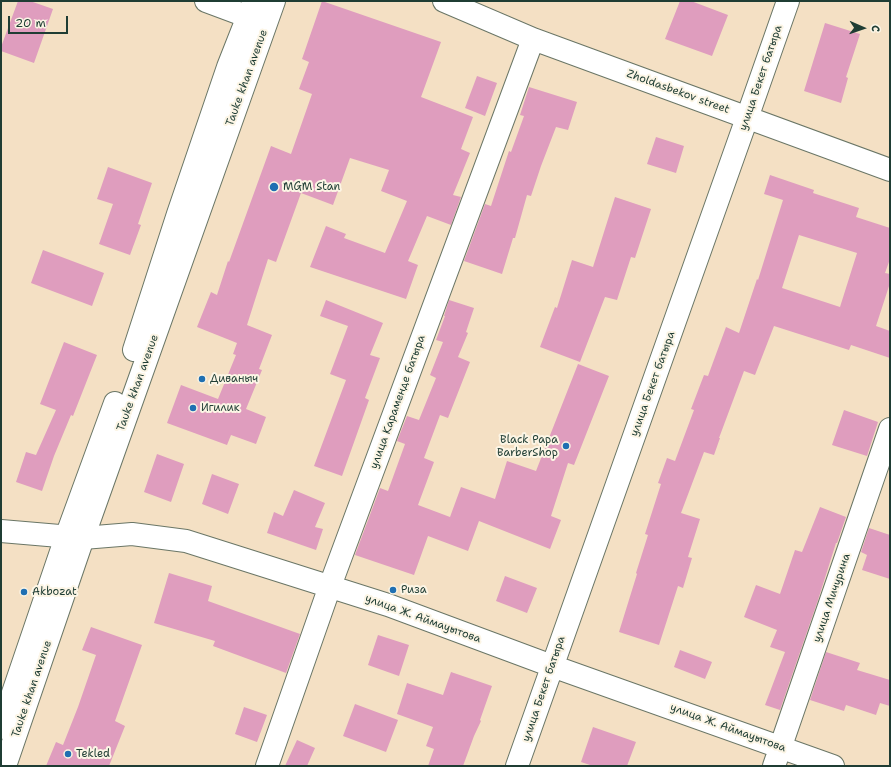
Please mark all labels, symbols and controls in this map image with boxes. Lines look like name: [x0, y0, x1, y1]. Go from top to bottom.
scale bar: [10, 8, 70, 34]
north arrow: [843, 8, 883, 48]
text: 20 m: [15, 15, 46, 31]
street label: улица Бекет батыра: [737, 23, 785, 133]
text: С: [868, 25, 883, 32]
street label: Tauke khan avenue: [223, 28, 271, 128]
street label: Zholdasbekov street: [625, 67, 731, 117]
place label: MGM Stan: [283, 180, 340, 194]
marker: MGM Stan: [268, 181, 280, 193]
street label: улица Бекет батыра: [628, 330, 678, 438]
street label: Tauke khan avenue: [114, 333, 162, 433]
street label: улица Караменде батыра: [368, 333, 428, 471]
place label: Диваныч: [210, 372, 258, 386]
marker: Диваныч: [197, 374, 207, 384]
place label: Игилик: [201, 401, 240, 415]
marker: Игилик: [188, 403, 198, 413]
place label: Black Papa BarberShop: [497, 433, 558, 459]
marker: Black Papa BarberShop: [561, 441, 571, 451]
street label: улица Мичурина: [811, 552, 853, 644]
place label: Риза: [401, 583, 427, 597]
place label: Akbozat: [32, 585, 77, 599]
marker: Риза: [388, 585, 398, 595]
marker: Akbozat: [19, 587, 29, 597]
street label: улица Ж. Аймауытова: [363, 592, 483, 646]
street label: улица Бекет батыра: [520, 634, 568, 744]
street label: Tauke khan avenue: [9, 639, 55, 739]
street label: улица Ж. Аймауытова: [668, 701, 788, 755]
place label: Tekled: [76, 747, 110, 761]
marker: Tekled: [63, 749, 73, 759]

